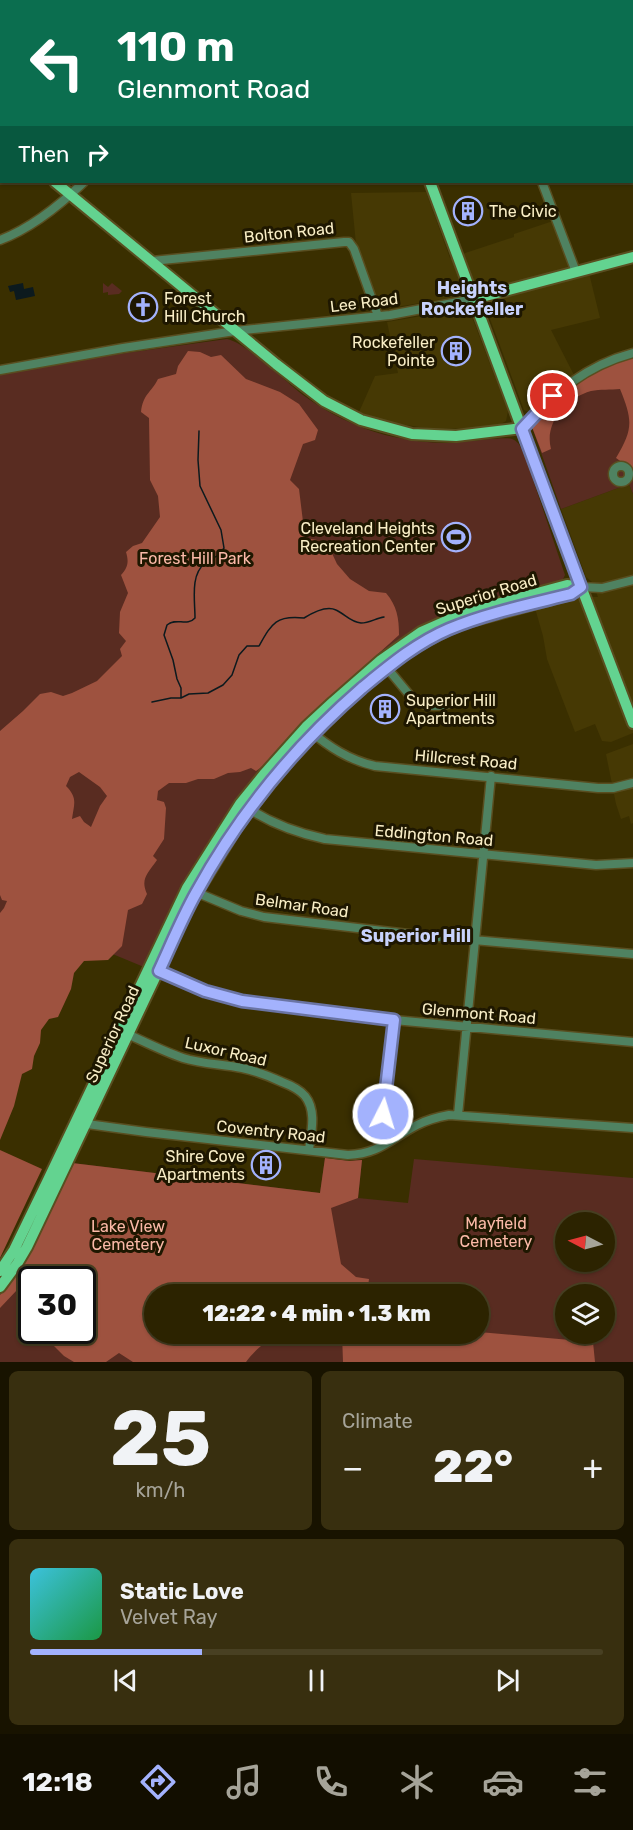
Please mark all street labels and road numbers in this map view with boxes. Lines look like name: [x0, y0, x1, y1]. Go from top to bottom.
street label: Bolton Road: [243, 218, 335, 247]
street label: Lee Road: [329, 289, 399, 316]
street label: Superior Road: [433, 570, 539, 619]
street label: Hillcrest Road: [414, 746, 518, 773]
street label: Eddington Road: [374, 821, 494, 850]
street label: Belmar Road: [254, 890, 350, 921]
street label: Superior Road: [82, 983, 143, 1086]
street label: Glenmont Road: [421, 999, 537, 1028]
street label: Luxor Road: [183, 1033, 269, 1070]
street label: Coventry Road: [216, 1116, 326, 1147]

